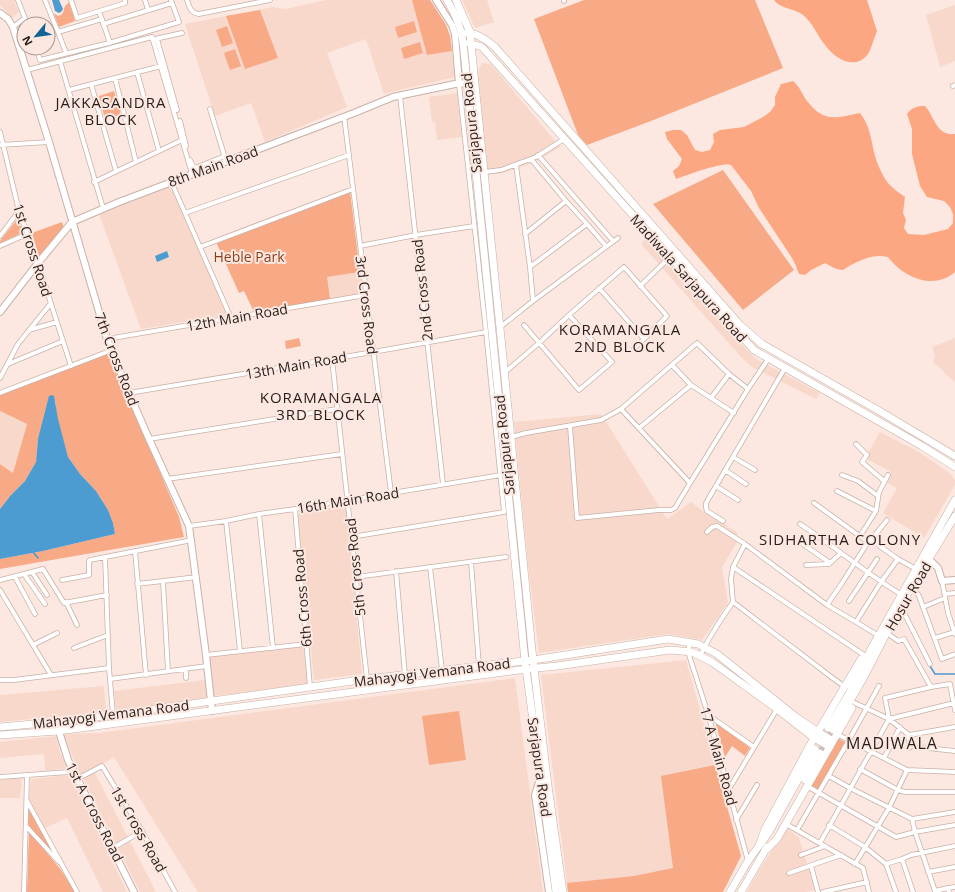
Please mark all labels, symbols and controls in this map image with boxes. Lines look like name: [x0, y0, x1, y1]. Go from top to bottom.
north arrow: [16, 16, 56, 56]
text: N: [18, 34, 36, 49]
street label: Sarjapura Road: [456, 72, 486, 174]
district label: JAKKASANDRA BLOCK: [54, 92, 167, 129]
street label: 8th Main Road: [165, 141, 261, 191]
street label: 1st Cross Road: [9, 201, 57, 299]
street label: Madiwala Sarjapura Road: [626, 210, 752, 346]
street label: 2nd Cross Road: [407, 238, 437, 342]
park label: Heble Park: [213, 247, 285, 266]
street label: 3rd Cross Road: [352, 255, 382, 355]
street label: 12th Main Road: [185, 299, 289, 335]
street label: 7th Cross Road: [90, 310, 144, 408]
district label: KORAMANGALA 2ND BLOCK: [559, 319, 681, 356]
street label: 13th Main Road: [244, 347, 348, 383]
district label: KORAMANGALA 3RD BLOCK: [260, 387, 382, 424]
street label: Sarjapura Road: [489, 394, 519, 496]
street label: 16th Main Road: [296, 483, 400, 517]
street label: 5th Cross Road: [340, 517, 370, 617]
district label: SIDHARTHA COLONY: [759, 529, 921, 549]
street label: 6th Cross Road: [288, 548, 316, 648]
street label: Hosur Road: [881, 558, 935, 634]
street label: Mahayogi Vemana Road: [353, 653, 511, 691]
street label: Mahayogi Vemana Road: [32, 695, 190, 733]
street label: 17 A Main Road: [696, 705, 742, 807]
street label: Sarjapura Road: [524, 716, 556, 818]
district label: MADIWALA: [846, 732, 938, 754]
street label: 1st A Cross Road: [62, 759, 128, 865]
street label: 1st Cross Road: [107, 782, 171, 876]

